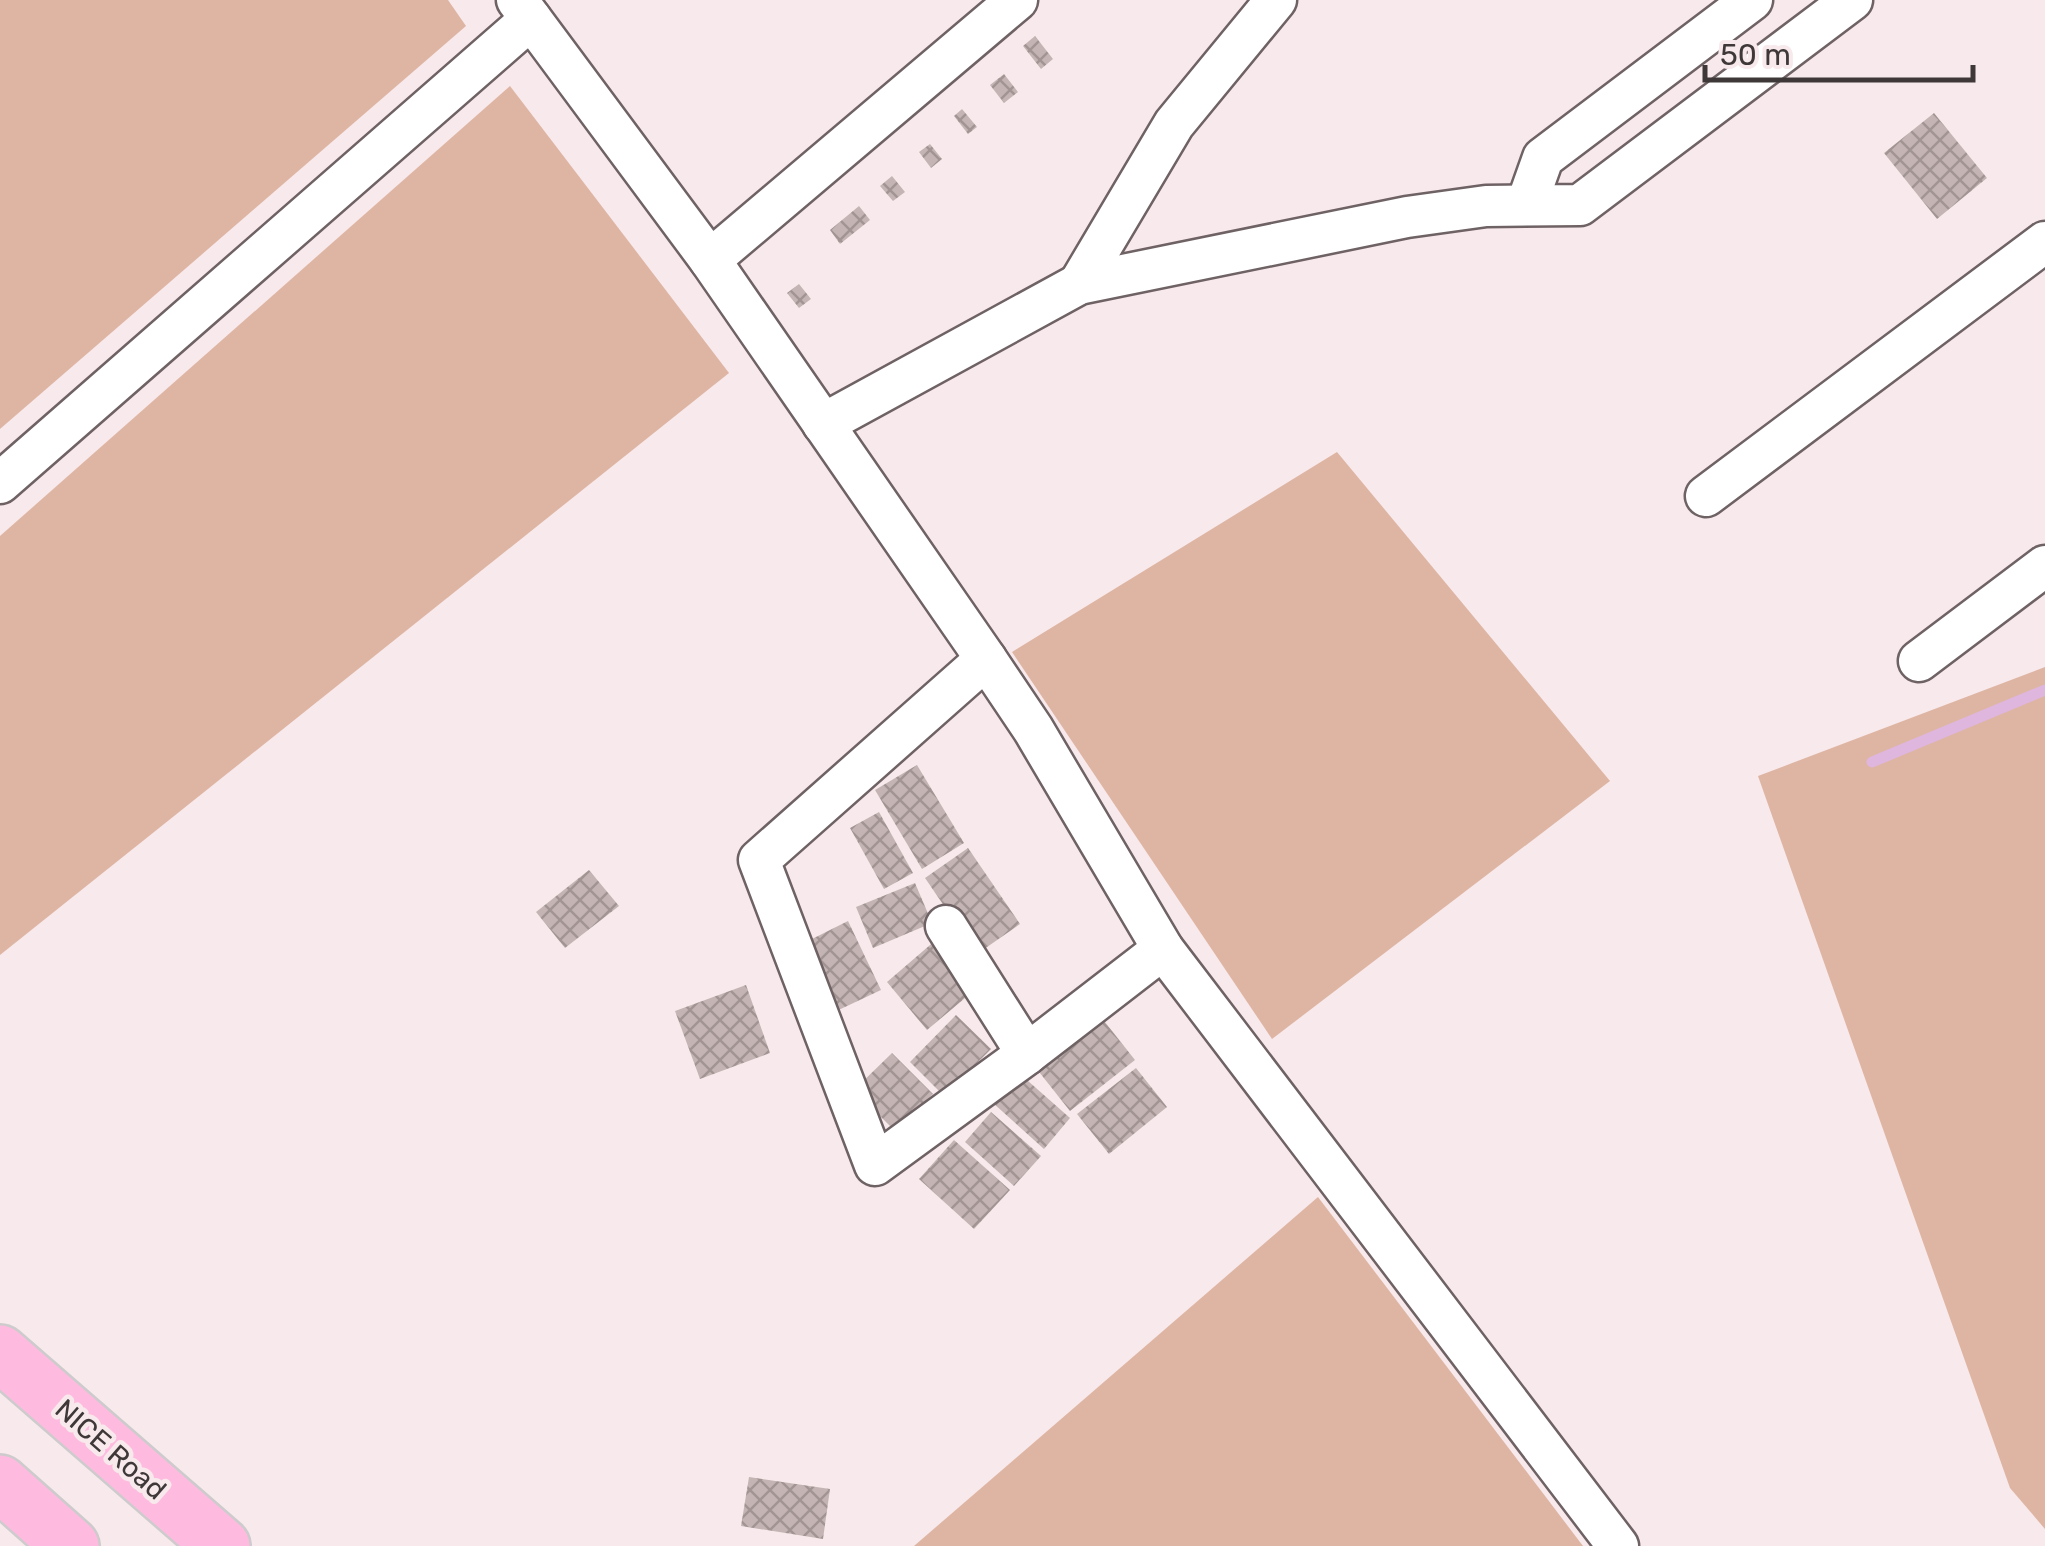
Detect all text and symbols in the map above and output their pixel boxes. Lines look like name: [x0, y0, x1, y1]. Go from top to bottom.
scale bar: [1705, 20, 1972, 82]
text: 50 m: [1720, 37, 1791, 73]
street label: NICE Road: [49, 1392, 173, 1506]

